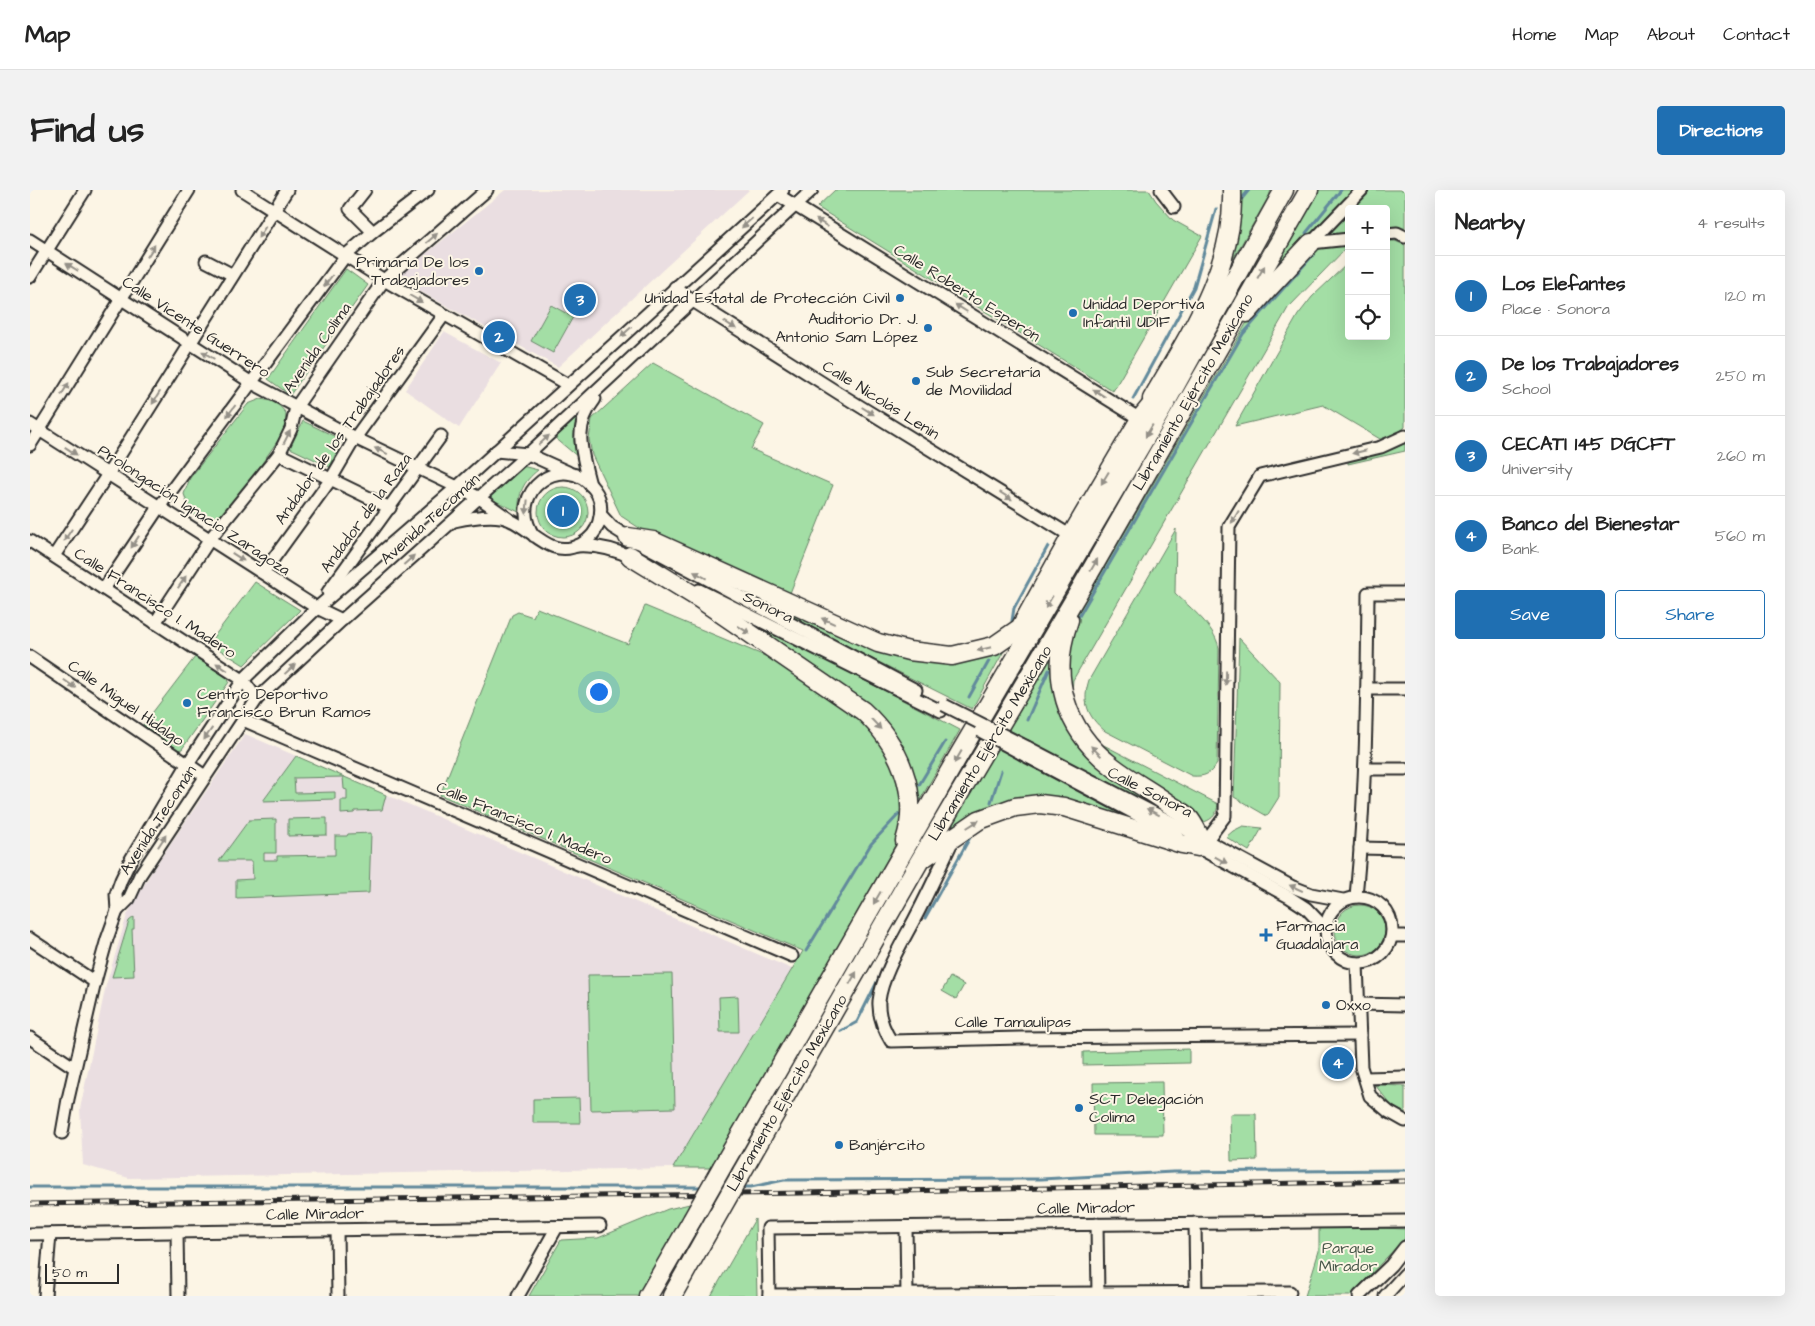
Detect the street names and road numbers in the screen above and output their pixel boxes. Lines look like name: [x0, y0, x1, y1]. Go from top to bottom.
street label: Calle Roberto Esperón: [889, 239, 1045, 347]
street label: Calle Vicente Guerrero: [118, 271, 274, 383]
street label: Libramiento Ejército Mexicano: [1127, 289, 1259, 495]
street label: Avenida Colima: [278, 298, 356, 398]
street label: Andador de los Trabajadores: [270, 341, 410, 529]
street label: Calle Nicolás Lenin: [818, 355, 944, 445]
street label: Prolongación Ignacio Zaragoza: [93, 439, 295, 582]
street label: Andador de la Raza: [315, 449, 417, 577]
street label: Avenida Tecomán: [376, 468, 484, 570]
street label: Calle Francisco I. Madero: [70, 542, 240, 664]
street label: Sonora: [739, 585, 797, 629]
street label: Libramiento Ejército Mexicano: [923, 641, 1057, 845]
street label: Calle Miguel Hidalgo: [63, 655, 189, 752]
street label: Avenida Tecomán: [114, 761, 202, 879]
street label: Calle Sonora: [1104, 761, 1196, 823]
street label: Calle Francisco I. Madero: [433, 776, 615, 870]
street label: Libramiento Ejército Mexicano: [721, 990, 853, 1196]
street label: Calle Tamaulipas: [955, 1011, 1071, 1033]
street label: Calle Mirador: [1037, 1196, 1135, 1220]
street label: Calle Mirador: [266, 1202, 364, 1226]

